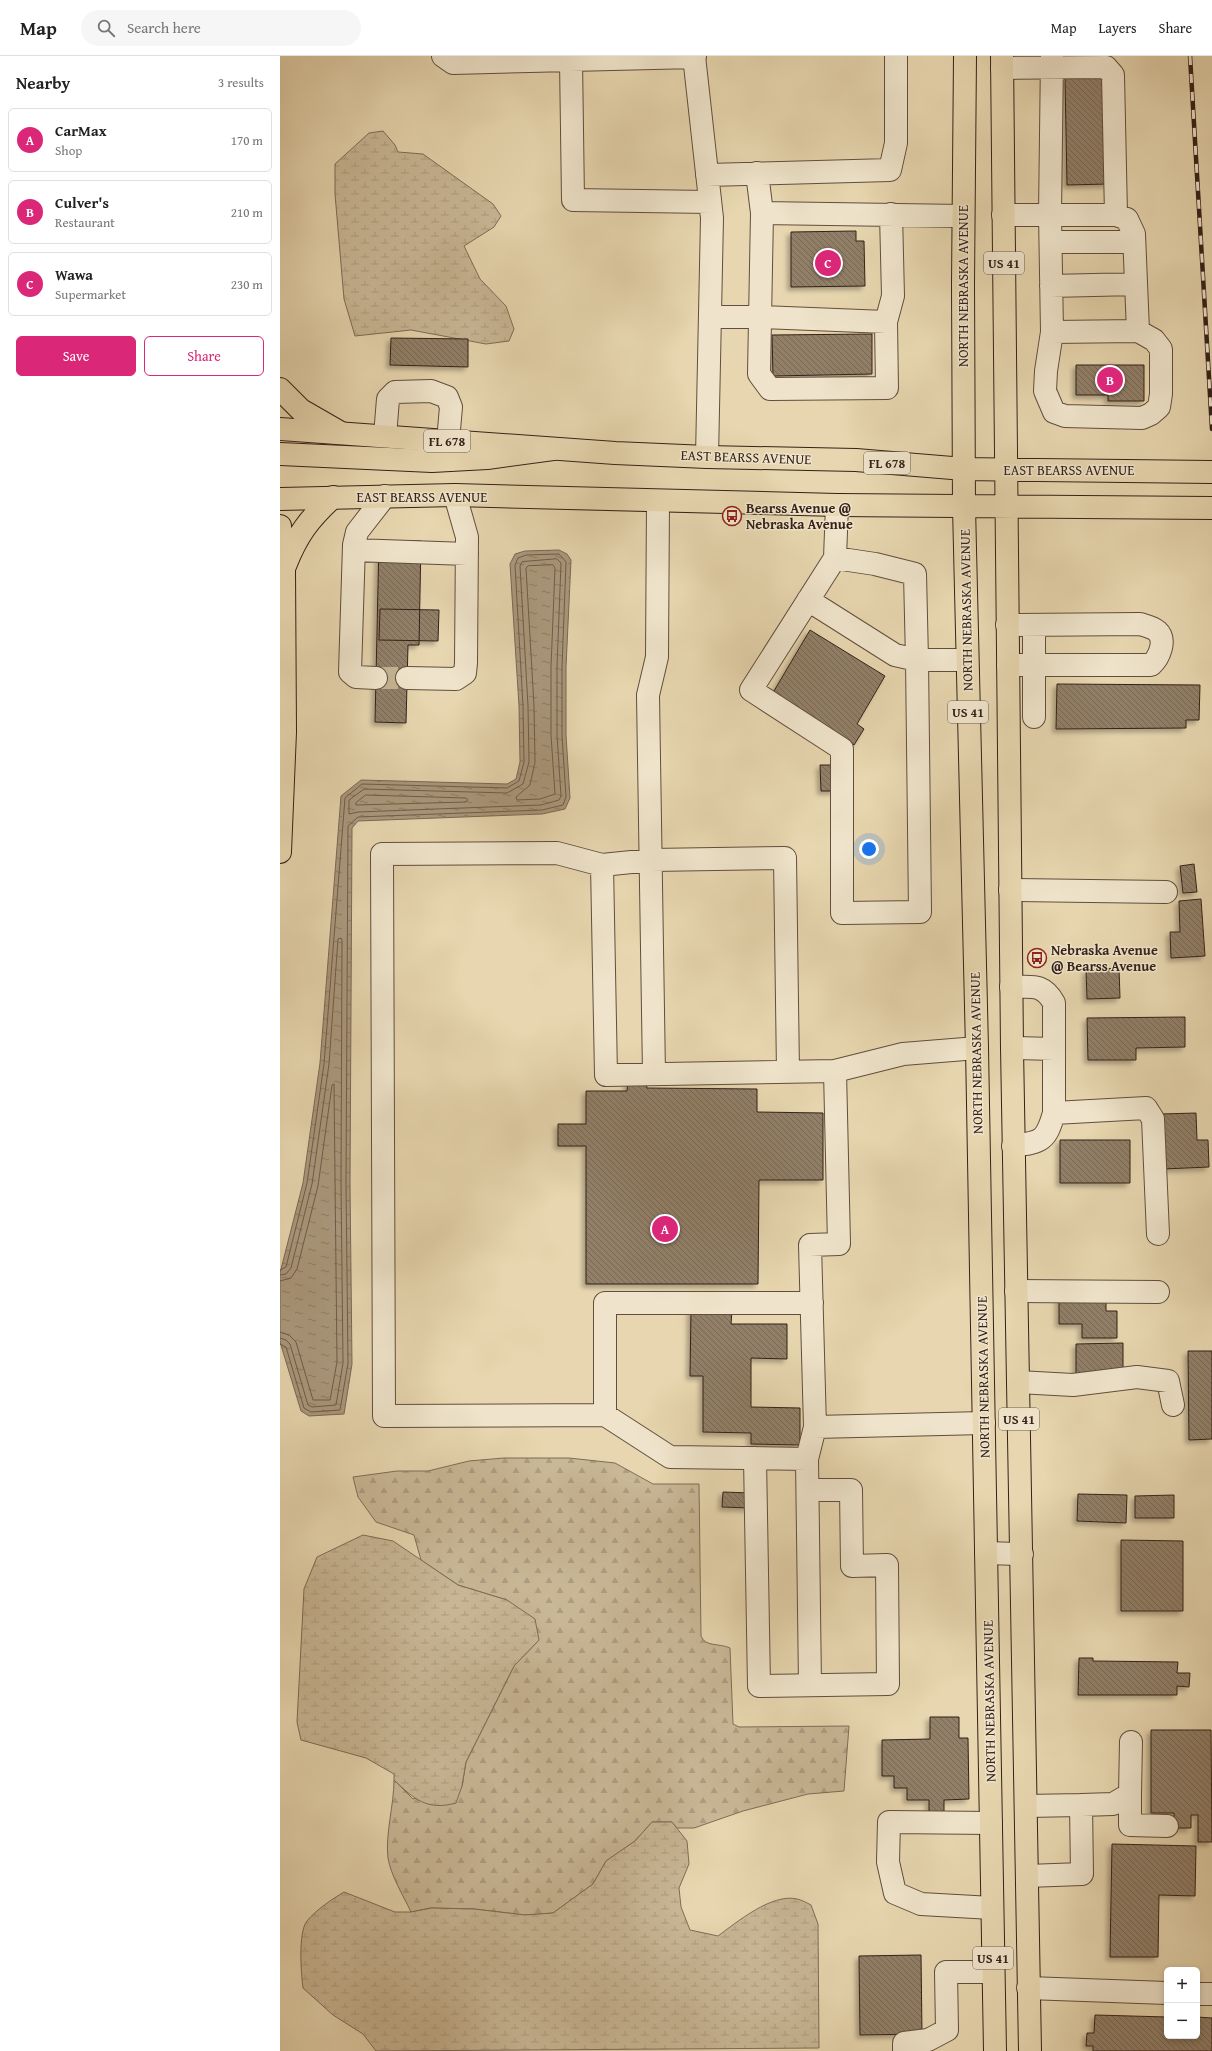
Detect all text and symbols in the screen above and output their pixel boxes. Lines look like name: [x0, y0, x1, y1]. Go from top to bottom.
search box: [81, 10, 361, 46]
text: Map: [20, 14, 57, 42]
icon: search: [95, 17, 117, 39]
text: Search here: [127, 17, 201, 38]
text: Map: [1051, 18, 1077, 38]
text: Layers: [1099, 18, 1137, 38]
text: Share: [1159, 18, 1192, 38]
text: Nearby: [16, 70, 70, 95]
text: 3 results: [218, 73, 264, 92]
text: CarMax: [55, 120, 107, 141]
text: A: [26, 131, 34, 150]
text: 170 m: [231, 131, 263, 150]
text: Shop: [55, 141, 82, 160]
text: Culver's: [55, 192, 109, 213]
text: B: [26, 203, 34, 222]
text: 210 m: [231, 203, 263, 222]
street label: NORTH NEBRASKA AVENUE: [953, 205, 973, 367]
text: Restaurant: [55, 213, 115, 232]
pin: C: [815, 248, 841, 278]
road number: US 41: [984, 252, 1024, 274]
text: Wawa: [55, 264, 93, 285]
text: C: [26, 275, 34, 294]
text: 230 m: [231, 275, 263, 294]
text: Supermarket: [55, 285, 126, 304]
button: Save: [16, 336, 136, 376]
button: Share: [144, 336, 264, 376]
pin: B: [1097, 365, 1123, 395]
road number: FL 678: [424, 430, 470, 452]
street label: EAST BEARSS AVENUE: [680, 445, 812, 469]
road number: FL 678: [864, 452, 910, 474]
street label: EAST BEARSS AVENUE: [1004, 460, 1134, 480]
street label: EAST BEARSS AVENUE: [357, 487, 487, 507]
place label: Bearss Avenue @ Nebraska Avenue: [746, 498, 853, 534]
bus stop icon: Bearss Avenue @ Nebraska Avenue: [721, 505, 743, 527]
street label: NORTH NEBRASKA AVENUE: [955, 529, 977, 691]
road number: US 41: [948, 701, 988, 723]
your location: [859, 839, 879, 859]
place label: Nebraska Avenue @ Bearss Avenue: [1051, 940, 1158, 976]
bus stop icon: Nebraska Avenue @ Bearss Avenue: [1026, 947, 1048, 969]
street label: NORTH NEBRASKA AVENUE: [965, 972, 987, 1134]
pin: A: [652, 1214, 678, 1244]
street label: NORTH NEBRASKA AVENUE: [972, 1296, 994, 1458]
road number: US 41: [999, 1408, 1039, 1430]
street label: NORTH NEBRASKA AVENUE: [978, 1620, 1000, 1782]
road number: US 41: [973, 1947, 1013, 1969]
map controls: [1164, 1967, 1200, 2039]
button: +: [1164, 1967, 1200, 2003]
button: −: [1164, 2003, 1200, 2039]

